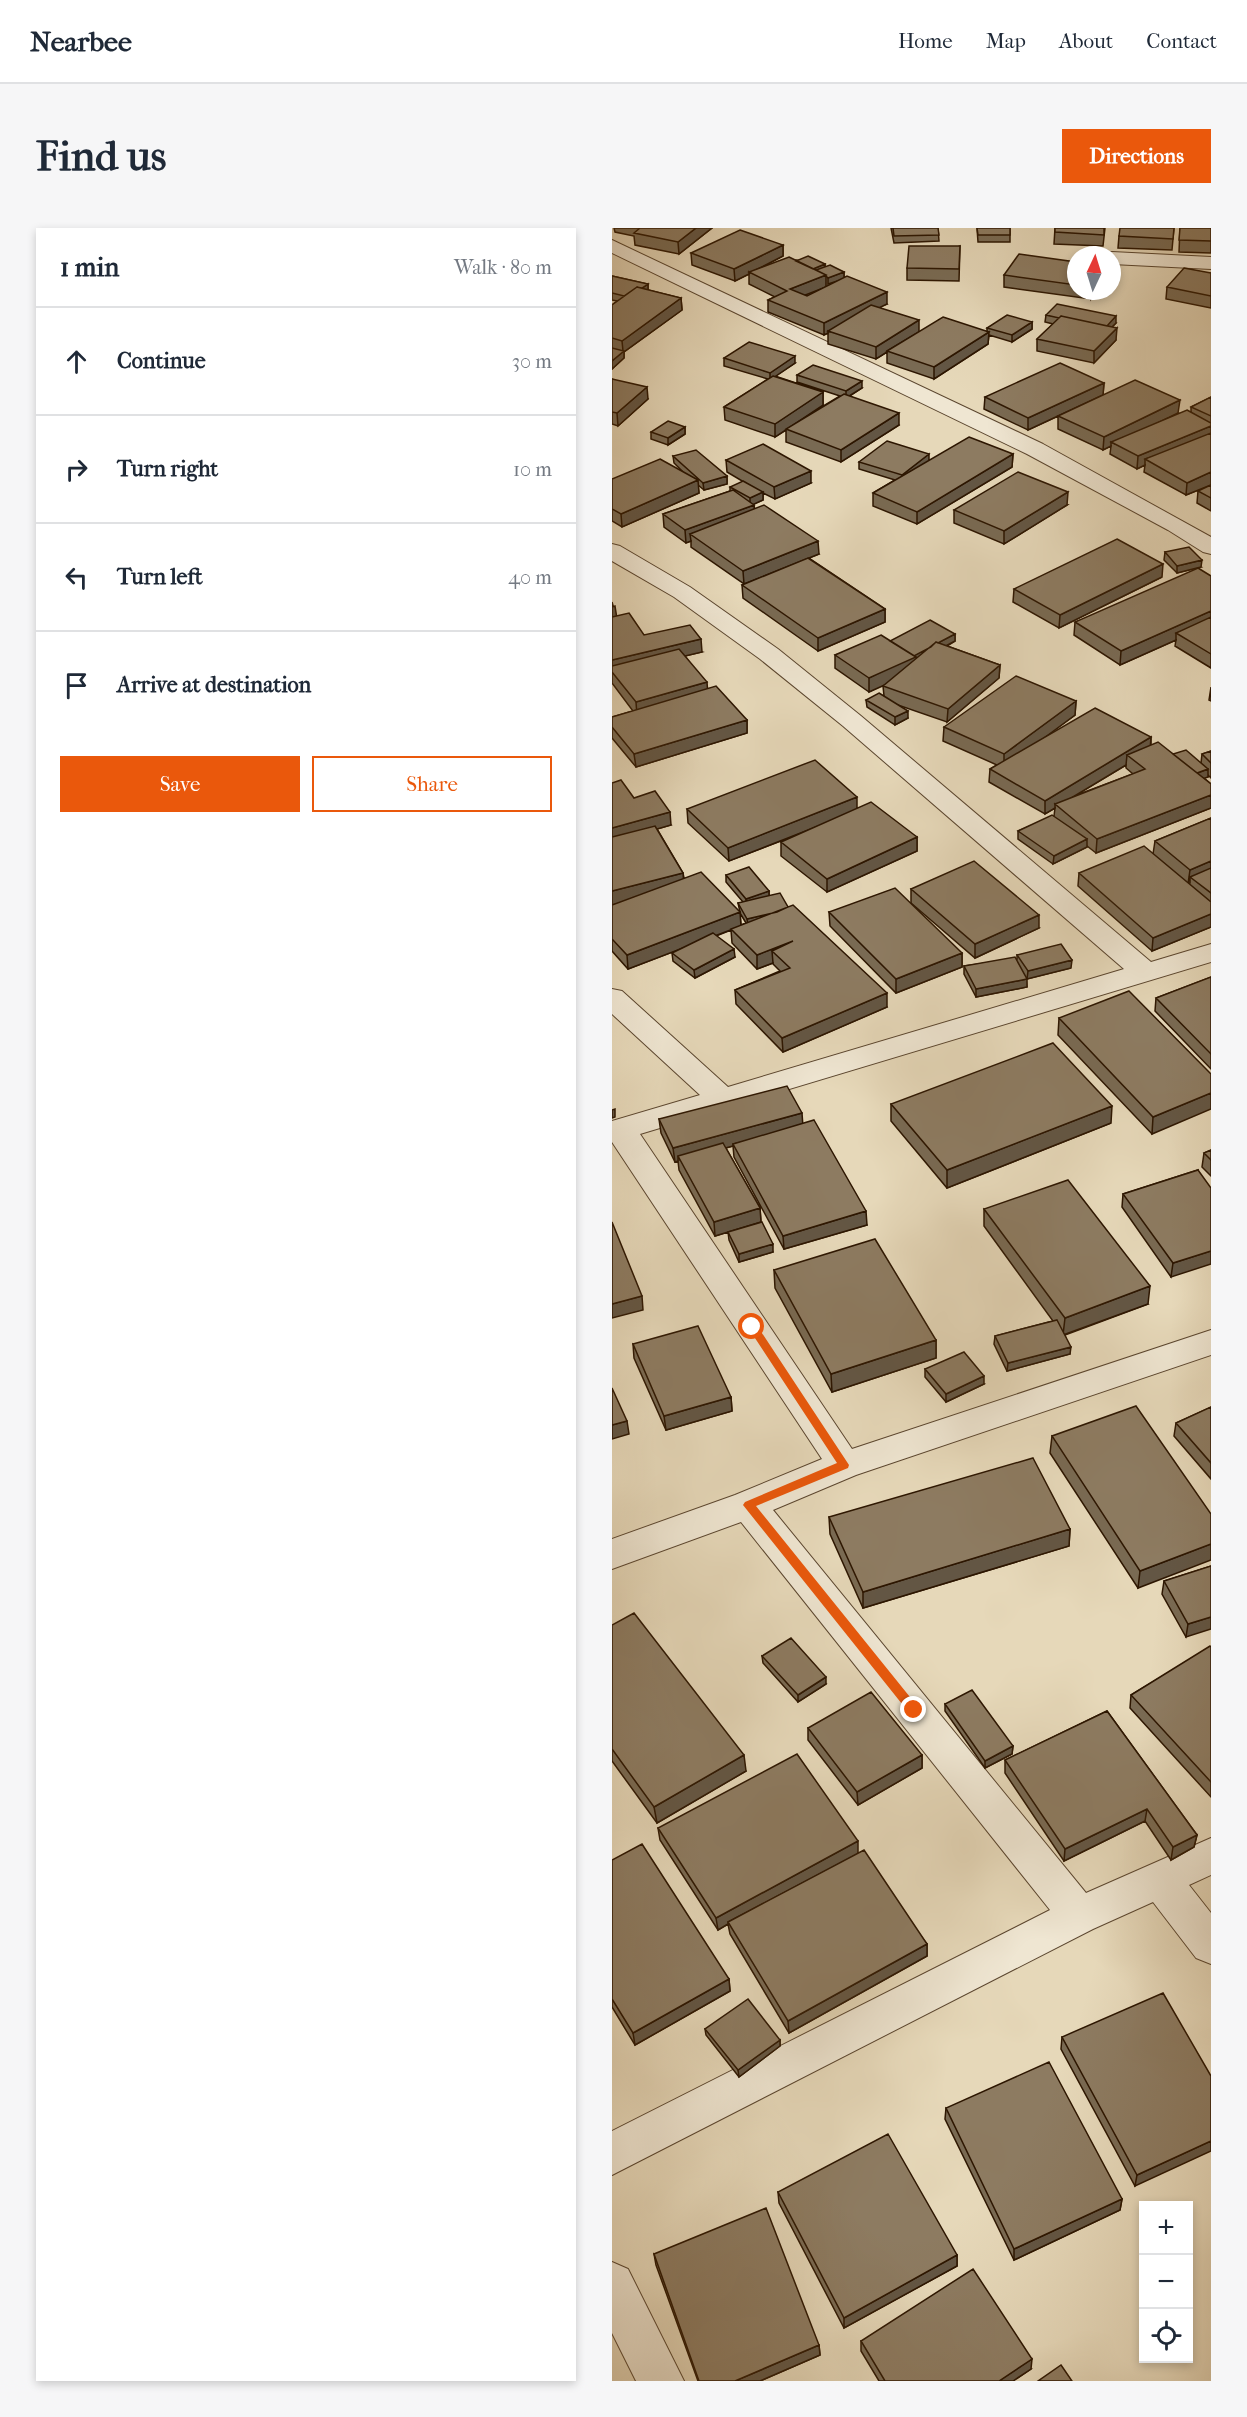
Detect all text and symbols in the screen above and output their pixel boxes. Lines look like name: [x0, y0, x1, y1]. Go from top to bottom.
text: Nearbee: [30, 25, 132, 58]
text: Home: [898, 29, 953, 53]
text: Map: [986, 29, 1026, 53]
text: About: [1059, 29, 1113, 53]
text: Contact: [1146, 29, 1217, 53]
button: Directions: [1062, 129, 1211, 183]
text: Find us: [36, 132, 166, 181]
north arrow: [1067, 246, 1121, 300]
text: 1 min: [60, 252, 119, 283]
text: Walk · 80 m: [454, 256, 552, 279]
icon: ahead: [60, 345, 93, 378]
text: Continue: [117, 348, 206, 374]
text: 30 m: [512, 350, 552, 373]
icon: right: [60, 453, 93, 486]
text: Turn right: [117, 456, 218, 482]
text: 10 m: [513, 458, 552, 481]
icon: left: [60, 561, 93, 594]
text: Turn left: [117, 564, 203, 590]
text: 40 m: [508, 566, 552, 589]
icon: arrive: [60, 669, 93, 702]
text: Arrive at destination: [117, 672, 311, 698]
button: Save: [60, 756, 300, 812]
button: Share: [312, 756, 552, 812]
route start: [738, 1313, 764, 1339]
route end: [900, 1696, 926, 1722]
map controls: [1139, 2201, 1193, 2363]
button: +: [1139, 2201, 1193, 2255]
button: −: [1139, 2255, 1193, 2309]
button: locate: [1139, 2309, 1193, 2363]

